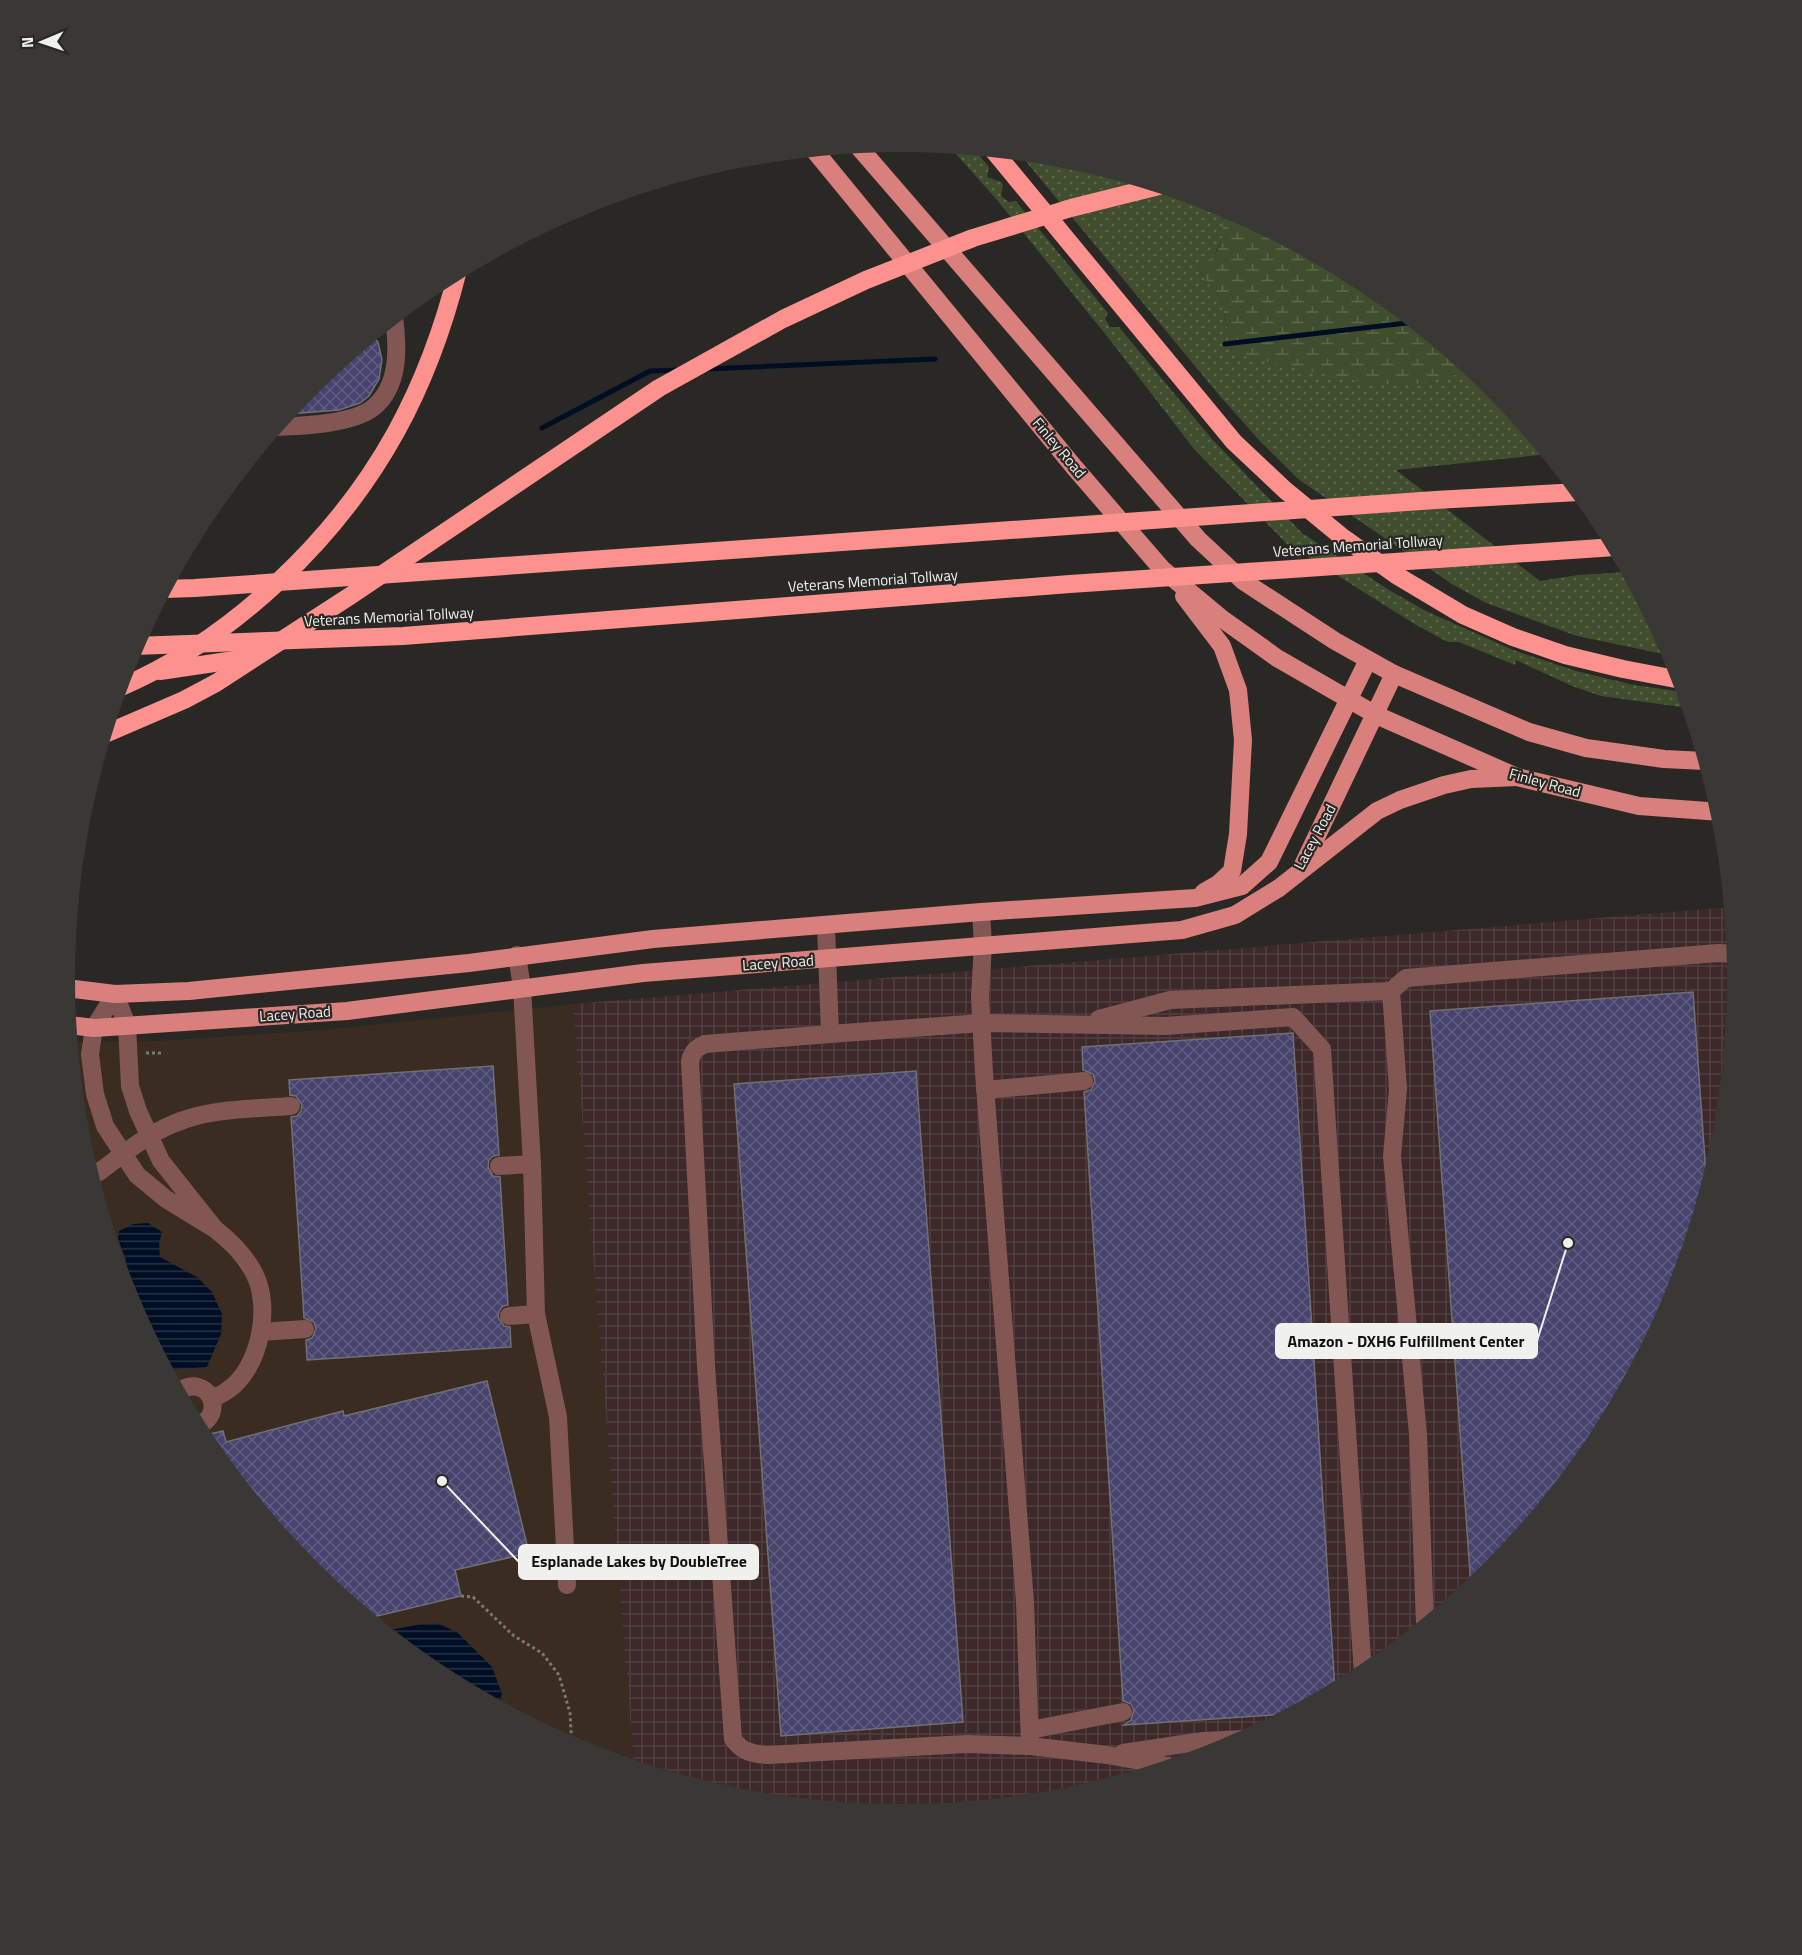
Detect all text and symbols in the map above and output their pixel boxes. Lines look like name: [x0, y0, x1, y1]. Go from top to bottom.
north arrow: [12, 12, 72, 72]
text: N: [15, 37, 39, 48]
street label: Finley Road: [1027, 412, 1092, 483]
street label: Veterans Memorial Tollway: [1272, 528, 1444, 563]
street label: Veterans Memorial Tollway: [787, 563, 959, 598]
street label: Veterans Memorial Tollway: [303, 601, 475, 632]
street label: Finley Road: [1507, 762, 1583, 803]
street label: Lacey Road: [1288, 800, 1342, 874]
street label: Lacey Road: [741, 949, 814, 976]
street label: Lacey Road: [258, 1000, 331, 1027]
callout: Amazon - DXH6 Fulfillment Center: [1276, 1324, 1537, 1358]
text: Amazon - DXH6 Fulfillment Center: [1288, 1329, 1525, 1353]
callout: Esplanade Lakes by DoubleTree: [519, 1545, 758, 1579]
text: Esplanade Lakes by DoubleTree: [531, 1549, 747, 1573]

